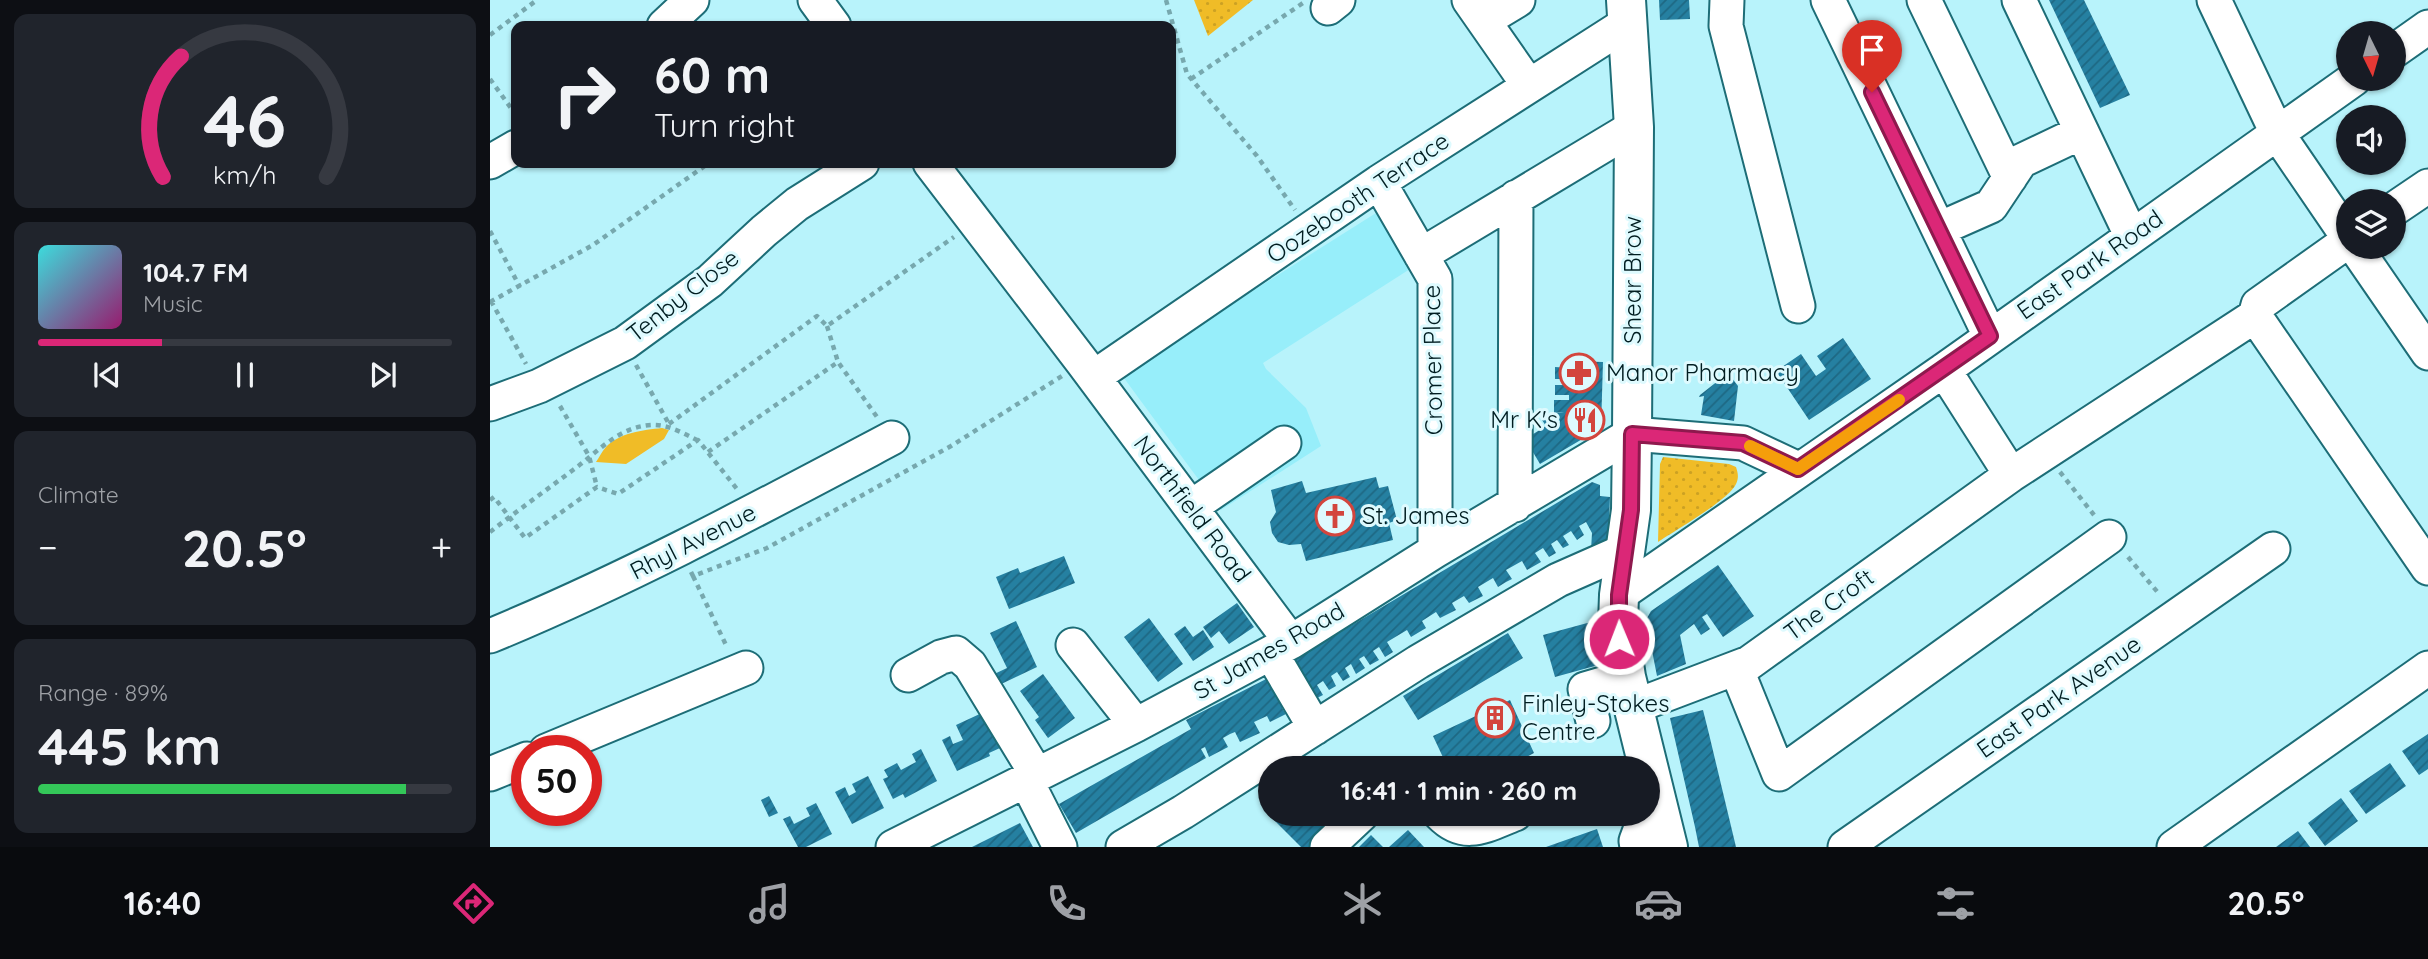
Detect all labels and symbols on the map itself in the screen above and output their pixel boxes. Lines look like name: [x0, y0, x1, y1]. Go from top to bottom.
pin: [1842, 20, 1902, 92]
north arrow: [2336, 21, 2406, 91]
street label: Oozebooth Terrace: [1261, 125, 1454, 269]
street label: East Park Road: [2011, 203, 2168, 326]
street label: Shear Brow: [1617, 216, 1647, 344]
street label: Tenby Close: [620, 242, 744, 348]
street label: Cromer Place: [1416, 285, 1448, 436]
pharmacy icon: Manor Pharmacy: [1558, 352, 1600, 394]
place label: Manor Pharmacy: [1606, 357, 1799, 387]
restaurant icon: Mr K's: [1564, 399, 1606, 441]
place label: Mr K's: [1490, 404, 1558, 434]
street label: Northfield Road: [1128, 429, 1258, 588]
church icon: St. James: [1314, 495, 1356, 537]
street label: Rhyl Avenue: [625, 497, 761, 586]
place label: St. James: [1362, 500, 1470, 530]
street label: The Croft: [1778, 562, 1879, 647]
street label: St James Road: [1188, 595, 1349, 705]
position arrow: [1582, 602, 1656, 676]
street label: East Park Avenue: [1971, 628, 2146, 764]
place label: Finley-Stokes Centre: [1522, 688, 1669, 746]
building icon: Finley-Stokes Centre: [1474, 697, 1516, 739]
speed limit sign: 50: [511, 735, 602, 826]

